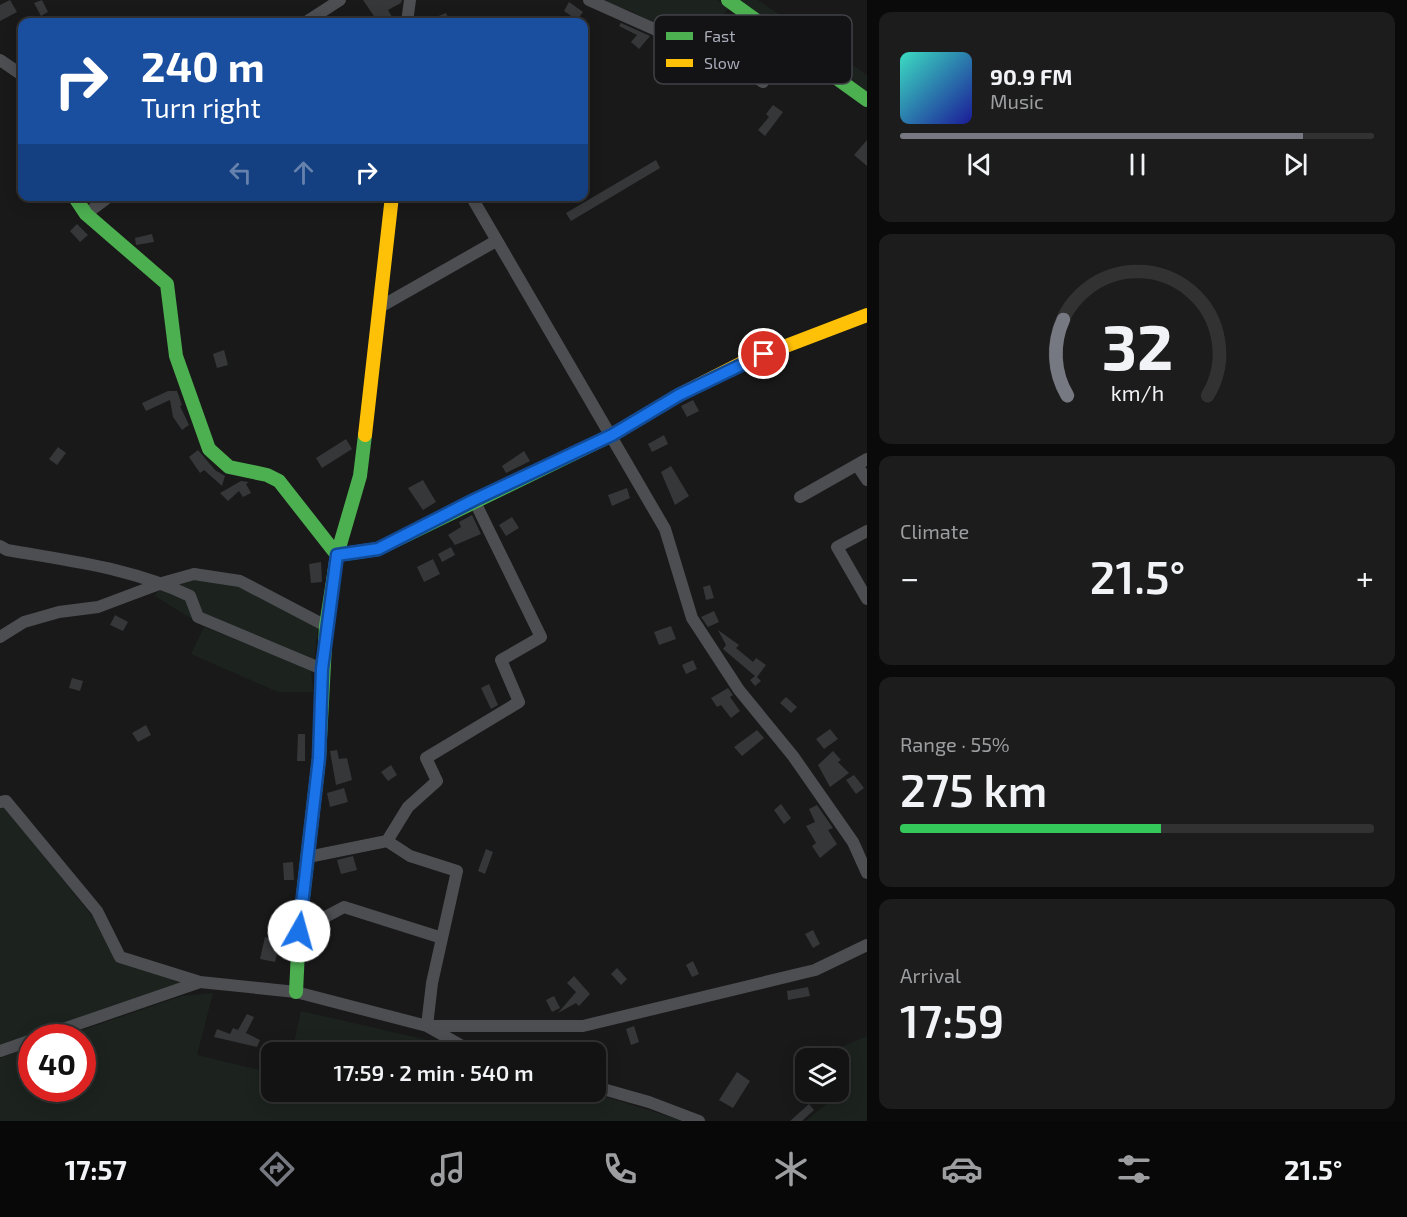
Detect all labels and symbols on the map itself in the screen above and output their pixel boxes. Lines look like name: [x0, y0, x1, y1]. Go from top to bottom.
legend: [654, 15, 852, 84]
text: Fast: [704, 26, 735, 45]
text: Slow: [704, 53, 740, 72]
pin: [738, 328, 789, 379]
position arrow: [267, 899, 331, 963]
speed limit sign: 40: [18, 1024, 96, 1102]

